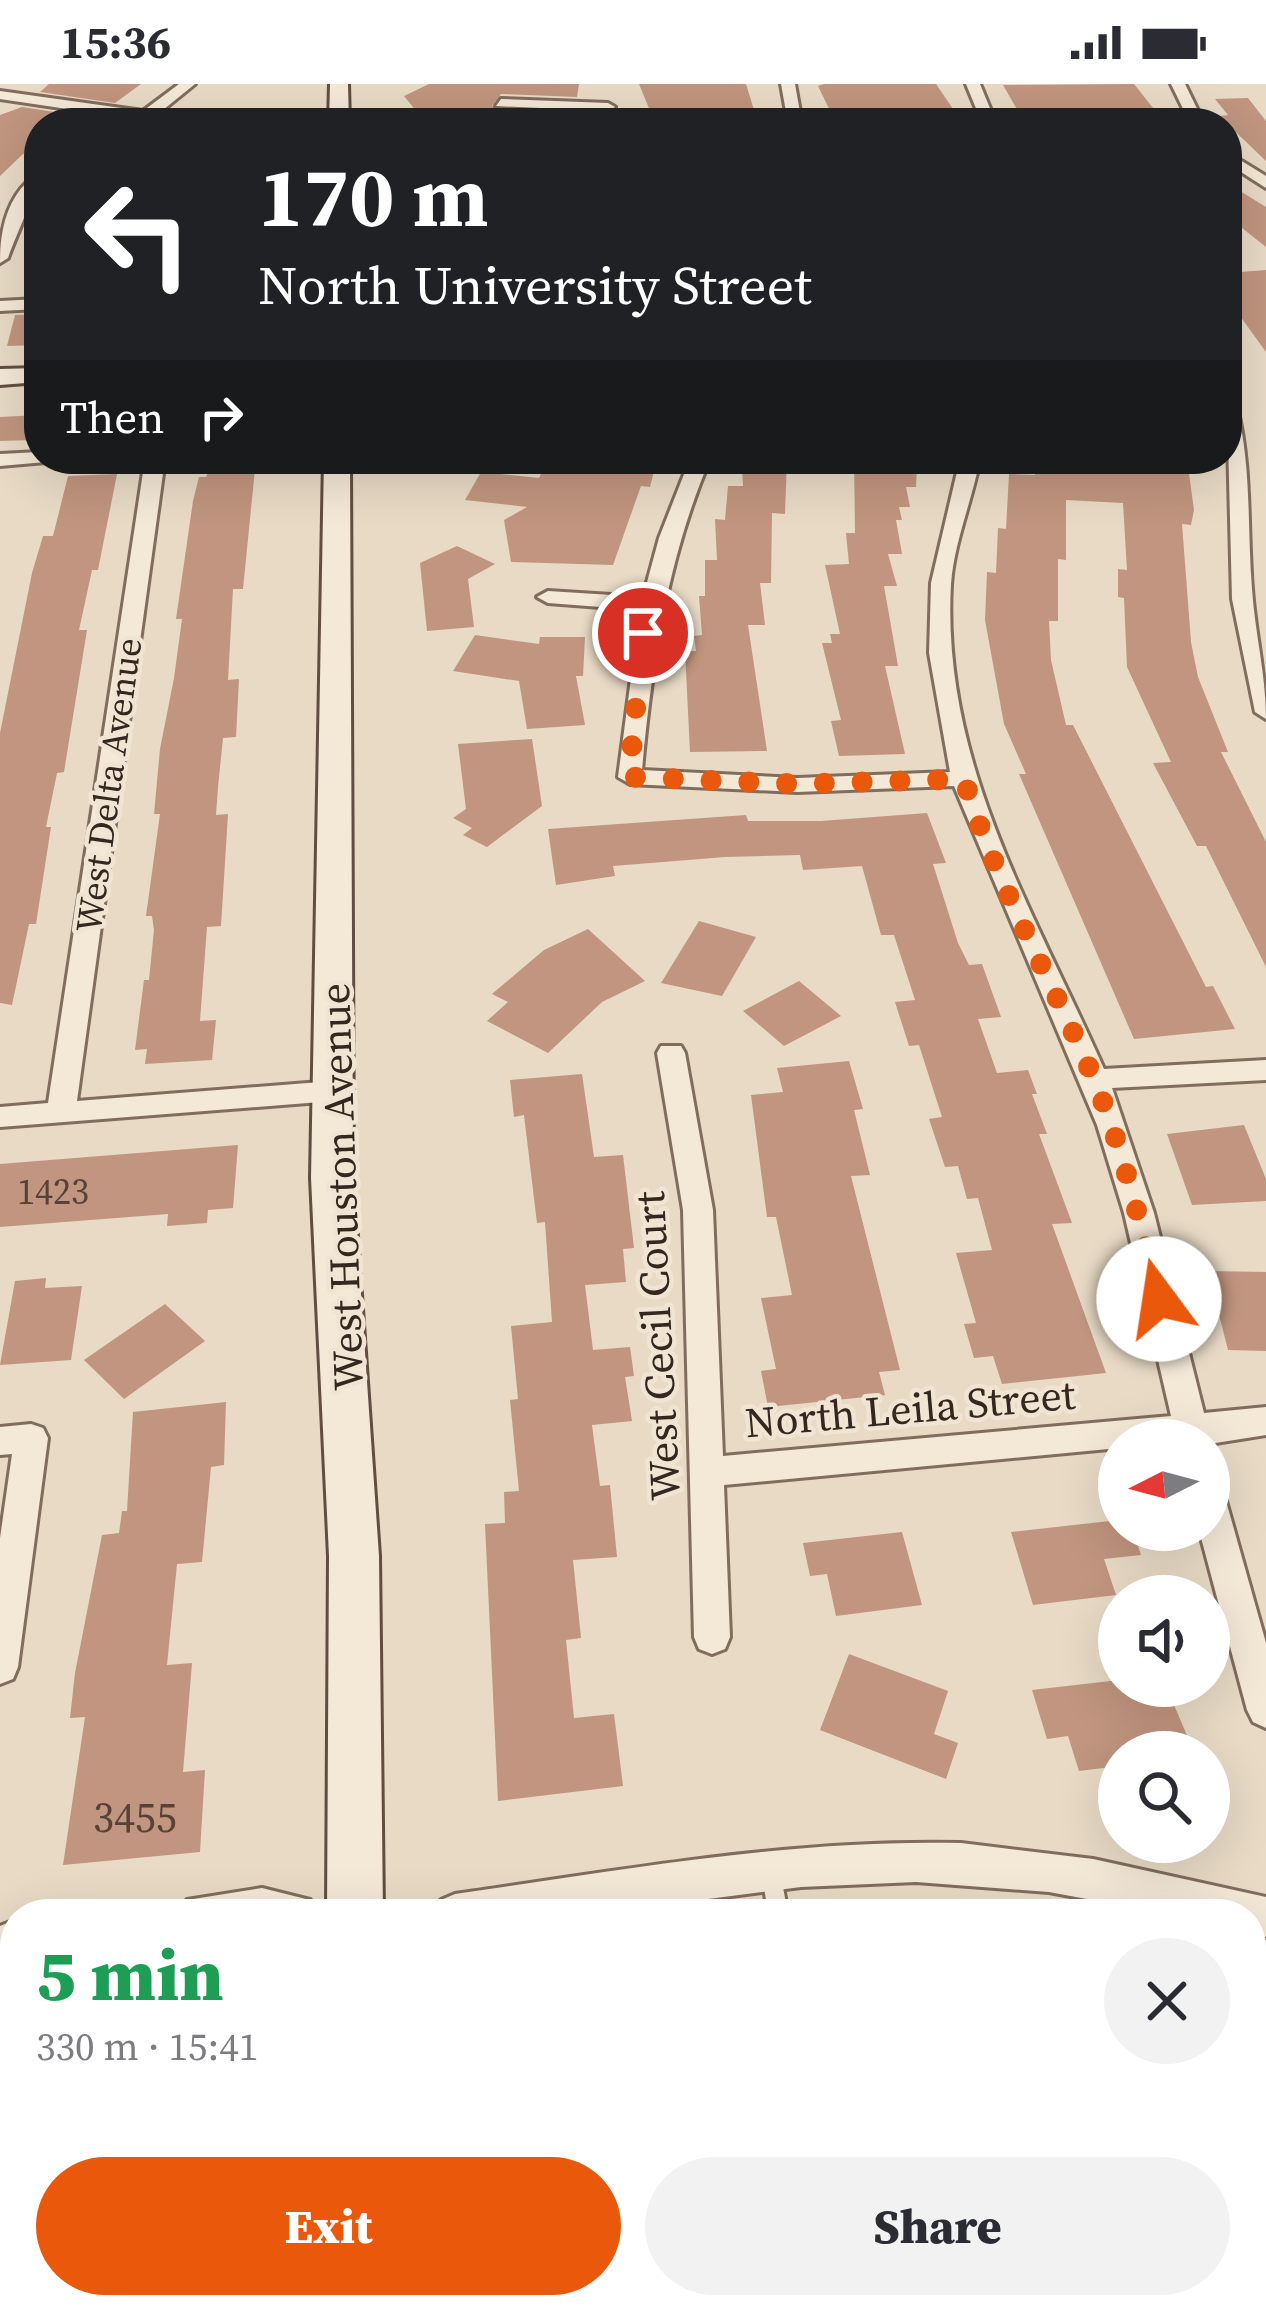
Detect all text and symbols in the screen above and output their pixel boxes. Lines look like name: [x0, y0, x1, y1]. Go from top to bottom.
text: 15:36: [60, 11, 171, 73]
text: 170 m: [258, 139, 489, 254]
icon: left: [60, 156, 216, 312]
text: North University Street: [258, 248, 812, 322]
icon: right: [188, 384, 254, 450]
text: Then: [60, 386, 164, 448]
pin: [592, 582, 694, 684]
icon: arrive: [610, 600, 676, 666]
street label: West Delta Avenue: [64, 635, 153, 936]
street label: West Houston Avenue: [305, 982, 377, 1392]
house number: 1423: [17, 1167, 89, 1216]
street label: West Cecil Court: [620, 1190, 694, 1502]
position arrow: [1096, 1236, 1222, 1362]
street label: North Leila Street: [742, 1365, 1078, 1451]
north arrow: [1098, 1419, 1230, 1551]
map controls: [1098, 1419, 1230, 1863]
button: sound: [1098, 1575, 1230, 1707]
button: search: [1098, 1731, 1230, 1863]
house number: 3455: [93, 1788, 177, 1846]
text: 5 min: [36, 1925, 224, 2024]
button: close: [1104, 1938, 1230, 2064]
text: 330 m · 15:41: [36, 2020, 258, 2073]
button: Exit: [36, 2157, 621, 2295]
button: Share: [645, 2157, 1230, 2295]

